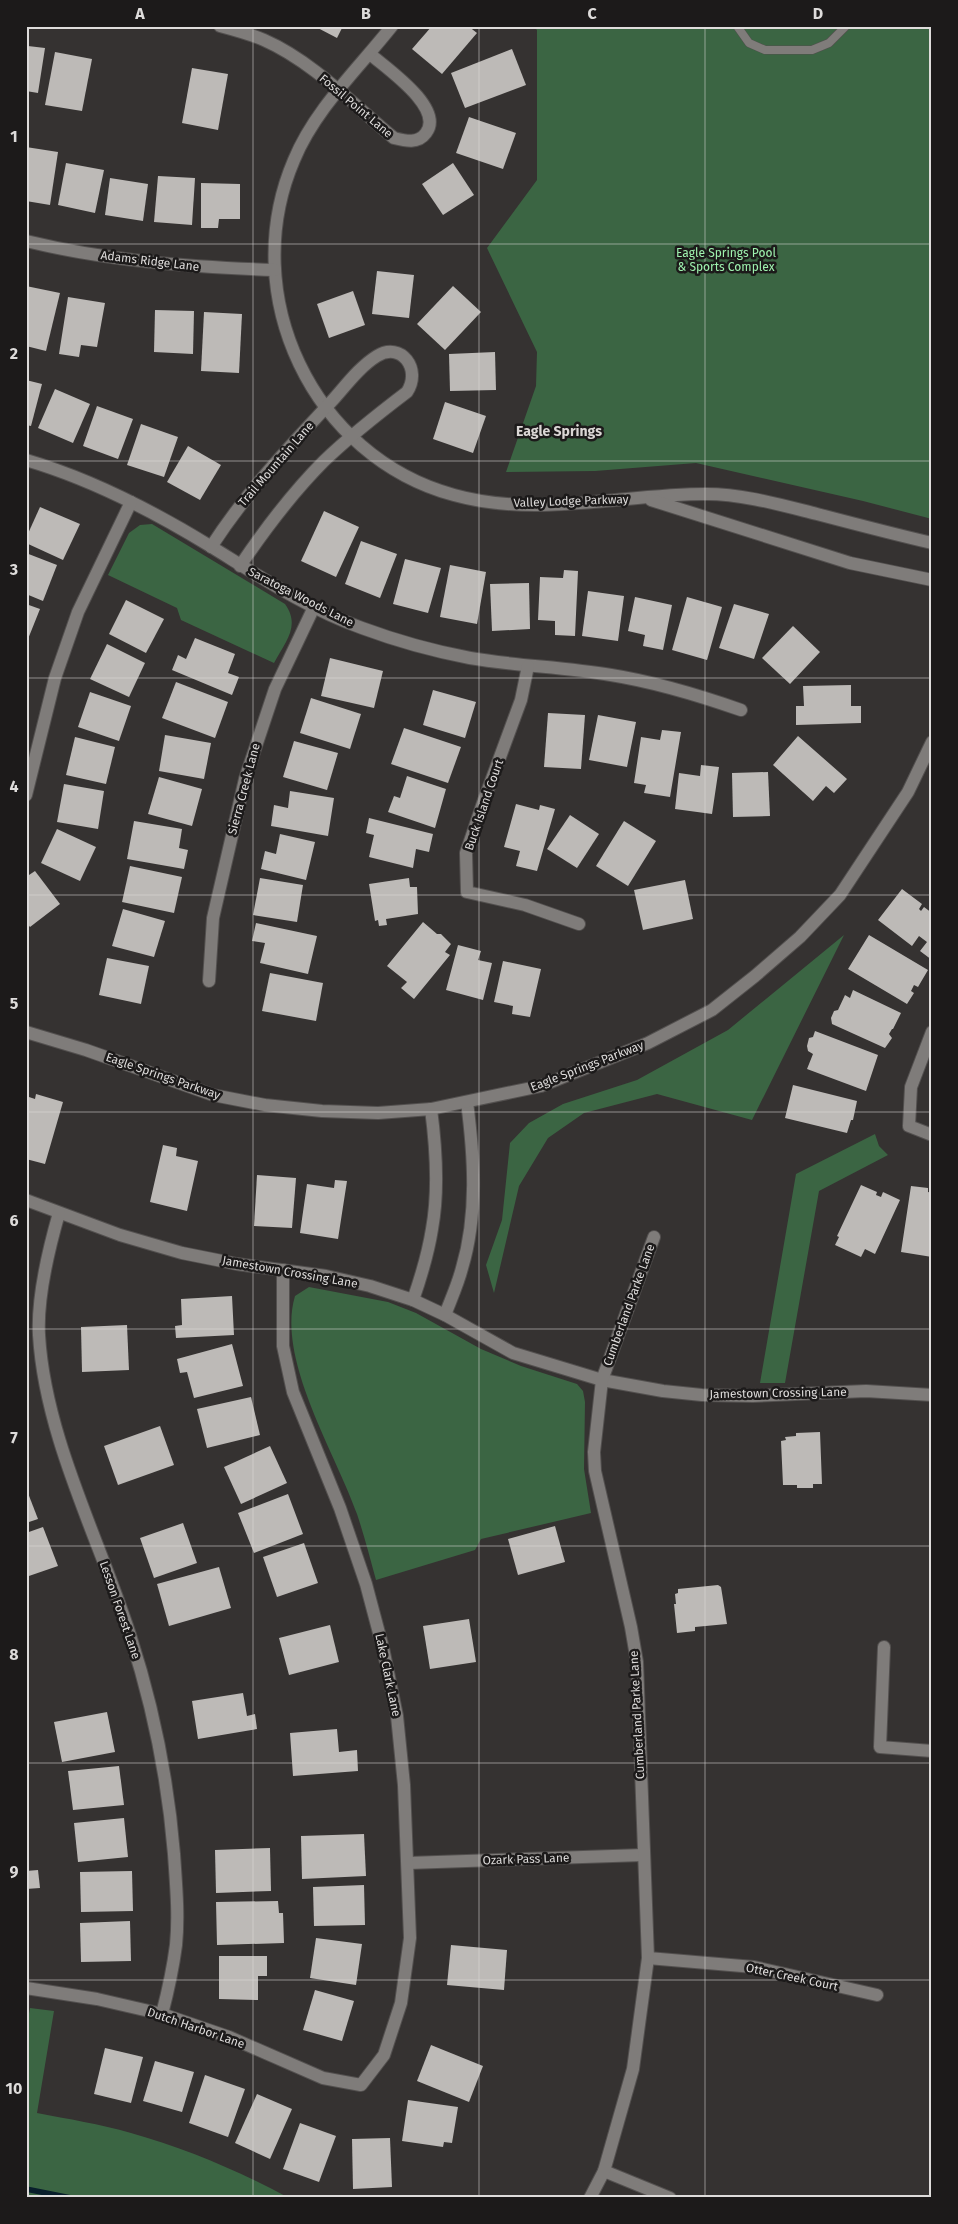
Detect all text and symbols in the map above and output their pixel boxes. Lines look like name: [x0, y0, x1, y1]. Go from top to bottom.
text: A: [134, 4, 145, 23]
text: B: [361, 4, 371, 23]
text: C: [587, 4, 597, 23]
text: D: [813, 4, 823, 23]
street label: Fossil Point Lane: [317, 71, 395, 141]
text: 1: [10, 127, 18, 146]
park label: Eagle Springs Pool & Sports Complex: [676, 246, 776, 274]
street label: Adams Ridge Lane: [100, 248, 200, 274]
text: 2: [10, 344, 18, 363]
street label: Trail Mountain Lane: [235, 419, 317, 509]
district label: Eagle Springs: [516, 423, 602, 440]
street label: Valley Lodge Parkway: [513, 492, 629, 510]
text: 3: [9, 560, 18, 579]
street label: Saratoga Woods Lane: [246, 564, 356, 630]
street label: Sierra Creek Lane: [225, 742, 263, 836]
street label: Buck Island Court: [462, 757, 506, 852]
text: 4: [9, 777, 19, 796]
text: 5: [10, 994, 19, 1013]
street label: Eagle Springs Parkway: [528, 1038, 646, 1094]
street label: Eagle Springs Parkway: [104, 1050, 222, 1102]
text: 6: [9, 1211, 19, 1230]
street label: Cumberland Parke Lane: [600, 1242, 658, 1368]
street label: Jamestown Crossing Lane: [221, 1253, 359, 1291]
street label: Jamestown Crossing Lane: [709, 1385, 847, 1401]
text: 7: [10, 1428, 18, 1447]
street label: Lesson Forest Lane: [97, 1559, 143, 1661]
street label: Lake Clark Lane: [372, 1632, 404, 1718]
text: 8: [9, 1645, 19, 1664]
street label: Cumberland Parke Lane: [627, 1650, 647, 1780]
street label: Ozark Pass Lane: [482, 1850, 570, 1868]
text: 9: [10, 1862, 19, 1881]
street label: Otter Creek Court: [745, 1960, 840, 1994]
street label: Dutch Harbor Lane: [145, 2005, 247, 2051]
text: 10: [6, 2079, 22, 2098]

